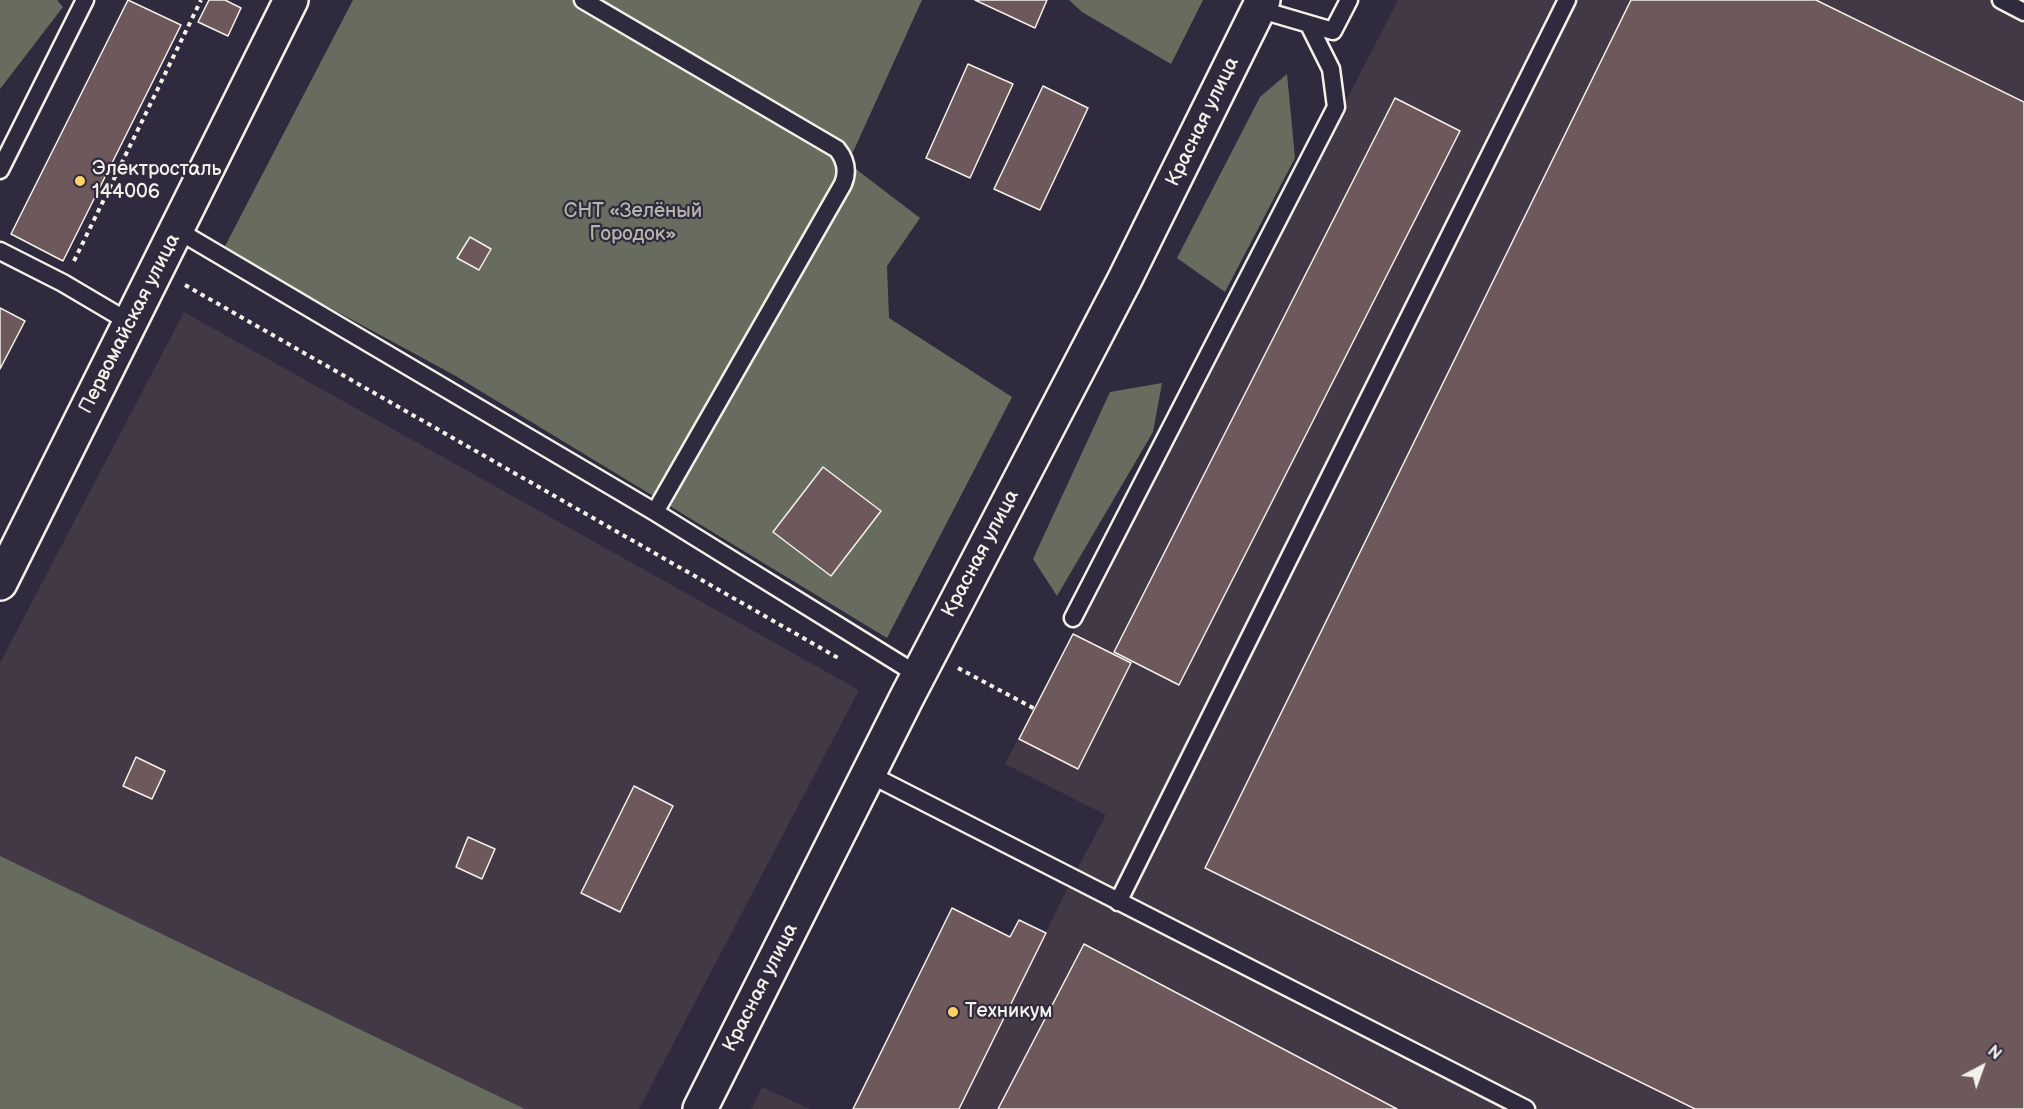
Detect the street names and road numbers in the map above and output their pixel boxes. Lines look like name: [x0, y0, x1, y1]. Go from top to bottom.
street label: Красная улица: [1161, 53, 1245, 191]
street label: Первомайская улица: [74, 230, 186, 418]
street label: Красная улица: [937, 486, 1025, 622]
street label: Красная улица: [718, 920, 804, 1056]

